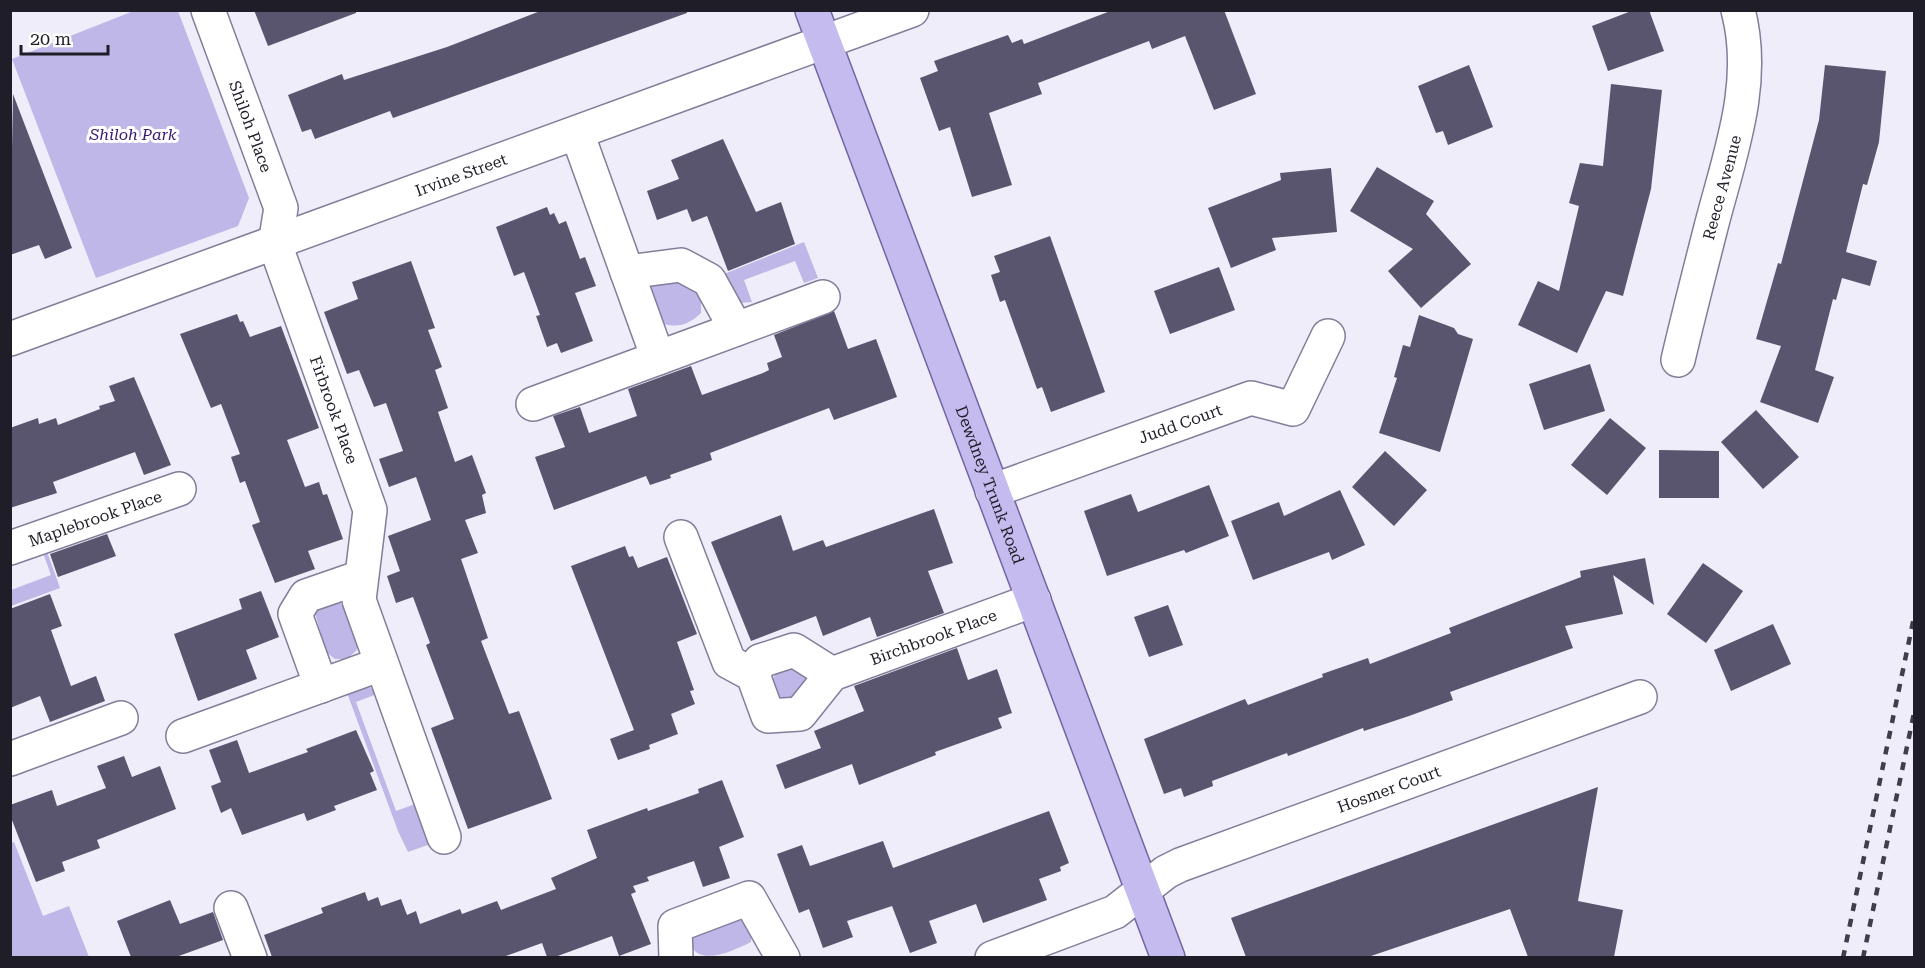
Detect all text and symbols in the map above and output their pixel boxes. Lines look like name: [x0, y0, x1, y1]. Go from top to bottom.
scale bar: [21, 18, 108, 56]
text: 20 m: [30, 28, 71, 49]
street label: Shiloh Place: [225, 78, 276, 175]
park label: Shiloh Park: [88, 125, 177, 144]
street label: Reece Avenue: [1699, 133, 1745, 242]
street label: Irvine Street: [413, 150, 510, 200]
street label: Firbrook Place: [306, 353, 362, 467]
street label: Judd Court: [1136, 400, 1225, 448]
street label: Dewdney Trunk Road: [951, 403, 1028, 567]
street label: Maplebrook Place: [26, 487, 164, 551]
street label: Birchbrook Place: [868, 605, 1000, 669]
street label: Hosmer Court: [1335, 762, 1443, 817]

